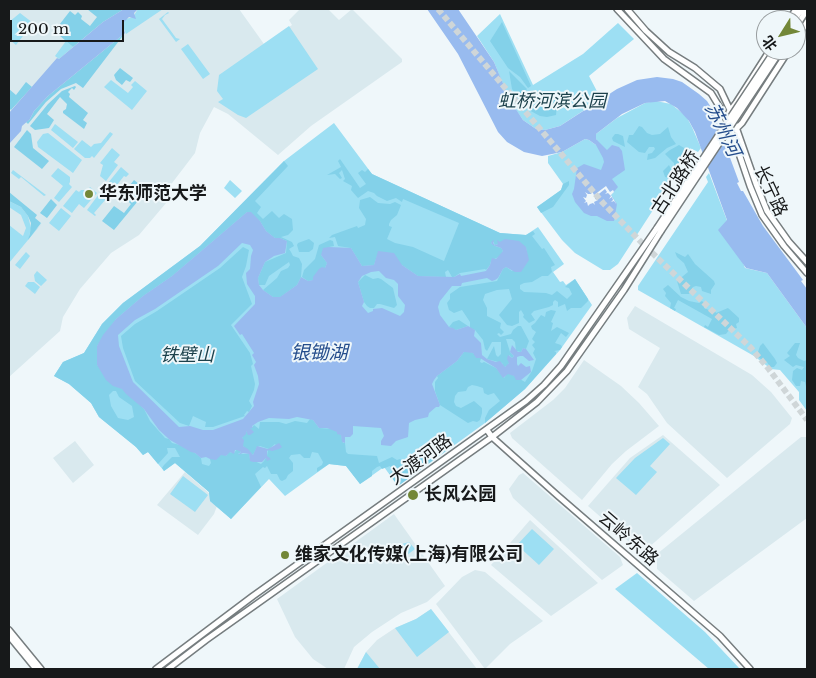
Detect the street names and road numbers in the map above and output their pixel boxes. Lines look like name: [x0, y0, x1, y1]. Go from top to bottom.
street label: 古北路桥: [647, 147, 705, 219]
street label: 长宁路: [749, 162, 791, 220]
street label: 大渡河路: [386, 430, 456, 490]
street label: 云岭东路: [594, 507, 662, 571]

